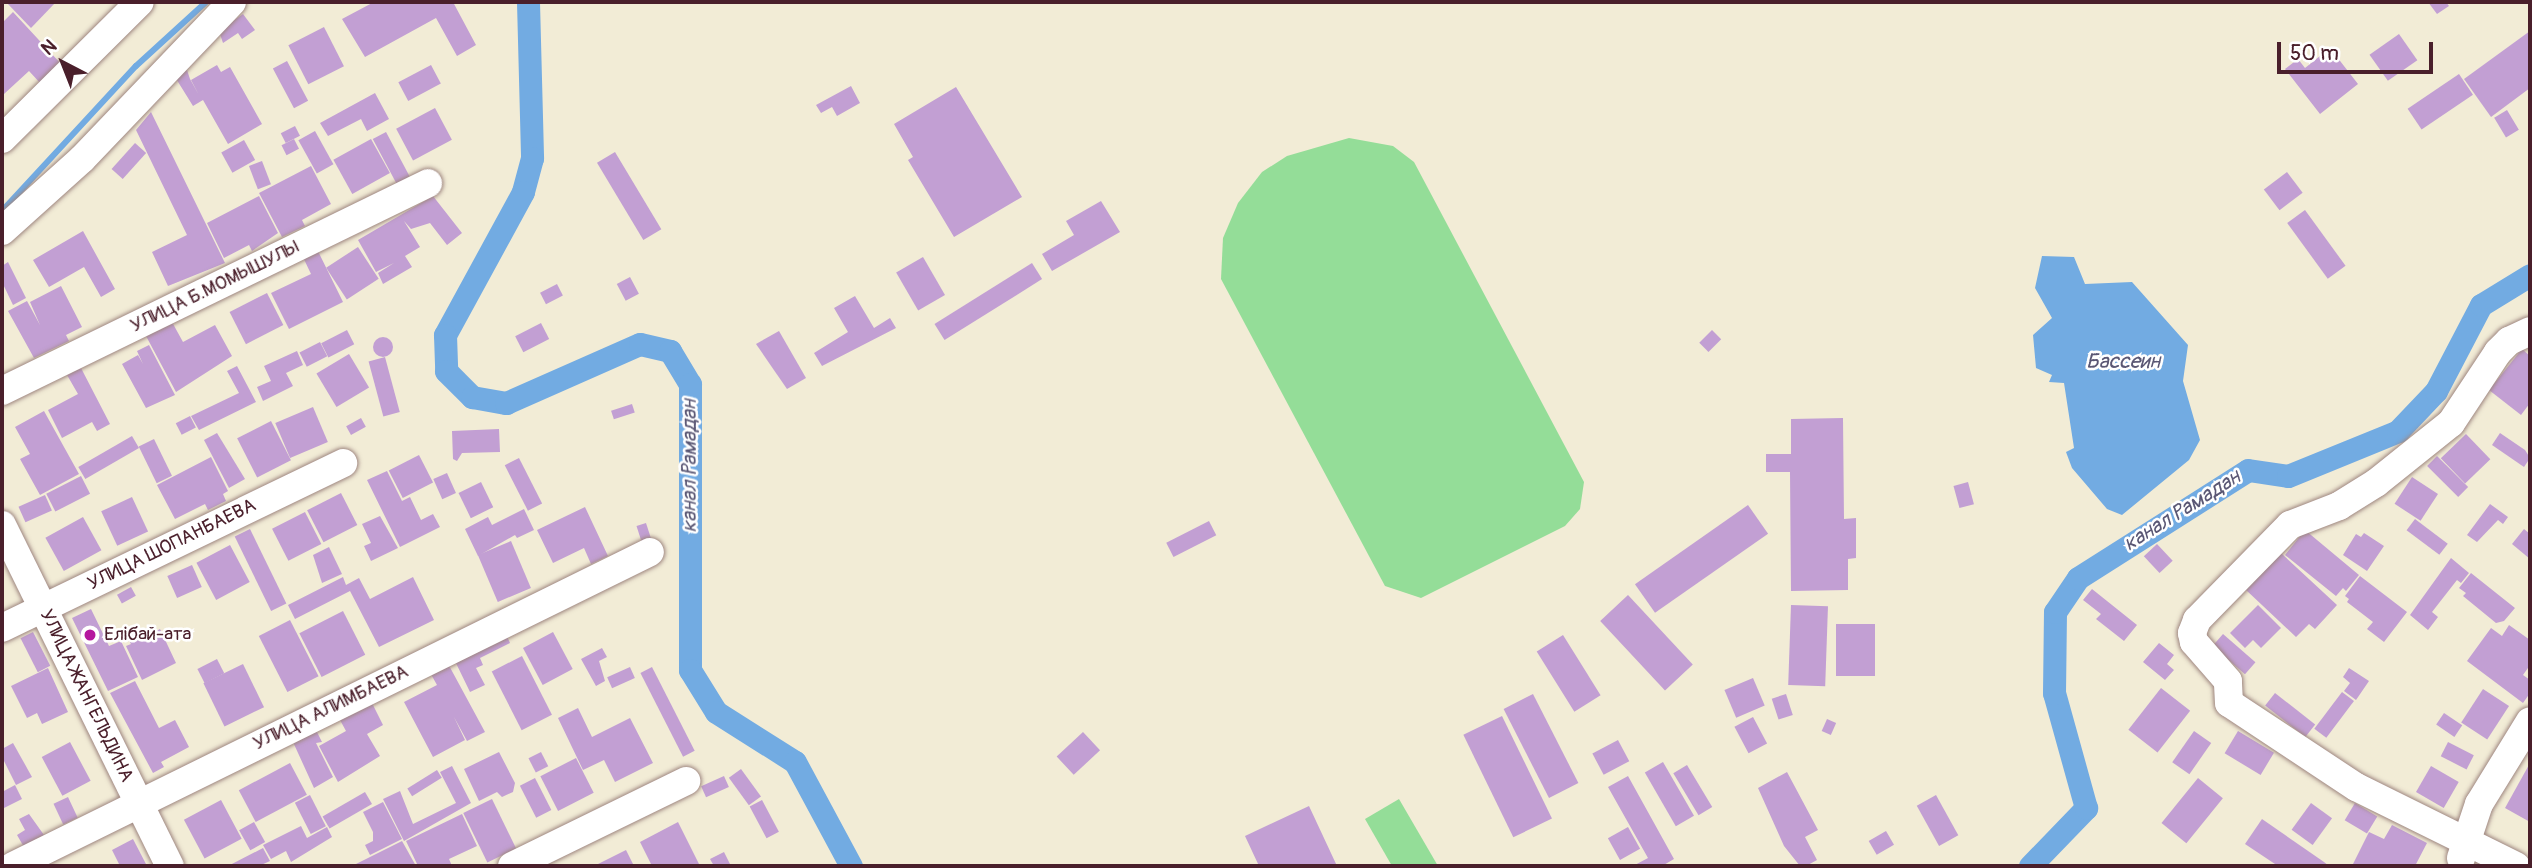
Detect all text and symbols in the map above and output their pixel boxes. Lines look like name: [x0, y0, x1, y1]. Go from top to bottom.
north arrow: [28, 28, 98, 98]
scale bar: [2280, 28, 2436, 72]
text: N: [36, 34, 62, 61]
text: 50 m: [2290, 40, 2339, 67]
street label: УЛИЦА Б.МОМЫШУЛЫ: [127, 236, 303, 338]
water label: Бассеин: [2086, 349, 2160, 375]
water label: канал Рамадан: [677, 399, 703, 533]
water label: канал Рамадан: [2119, 465, 2245, 557]
street label: УЛИЦА ШОПАНБАЕВА: [84, 494, 260, 596]
street label: УЛИЦА ЖАНГЕЛЬДИНА: [34, 606, 138, 786]
place label: Елібай-ата: [104, 624, 191, 646]
marker: Елібай-ата: [82, 627, 98, 643]
street label: УЛИЦА АЛИМБАЕВА: [250, 661, 412, 755]

